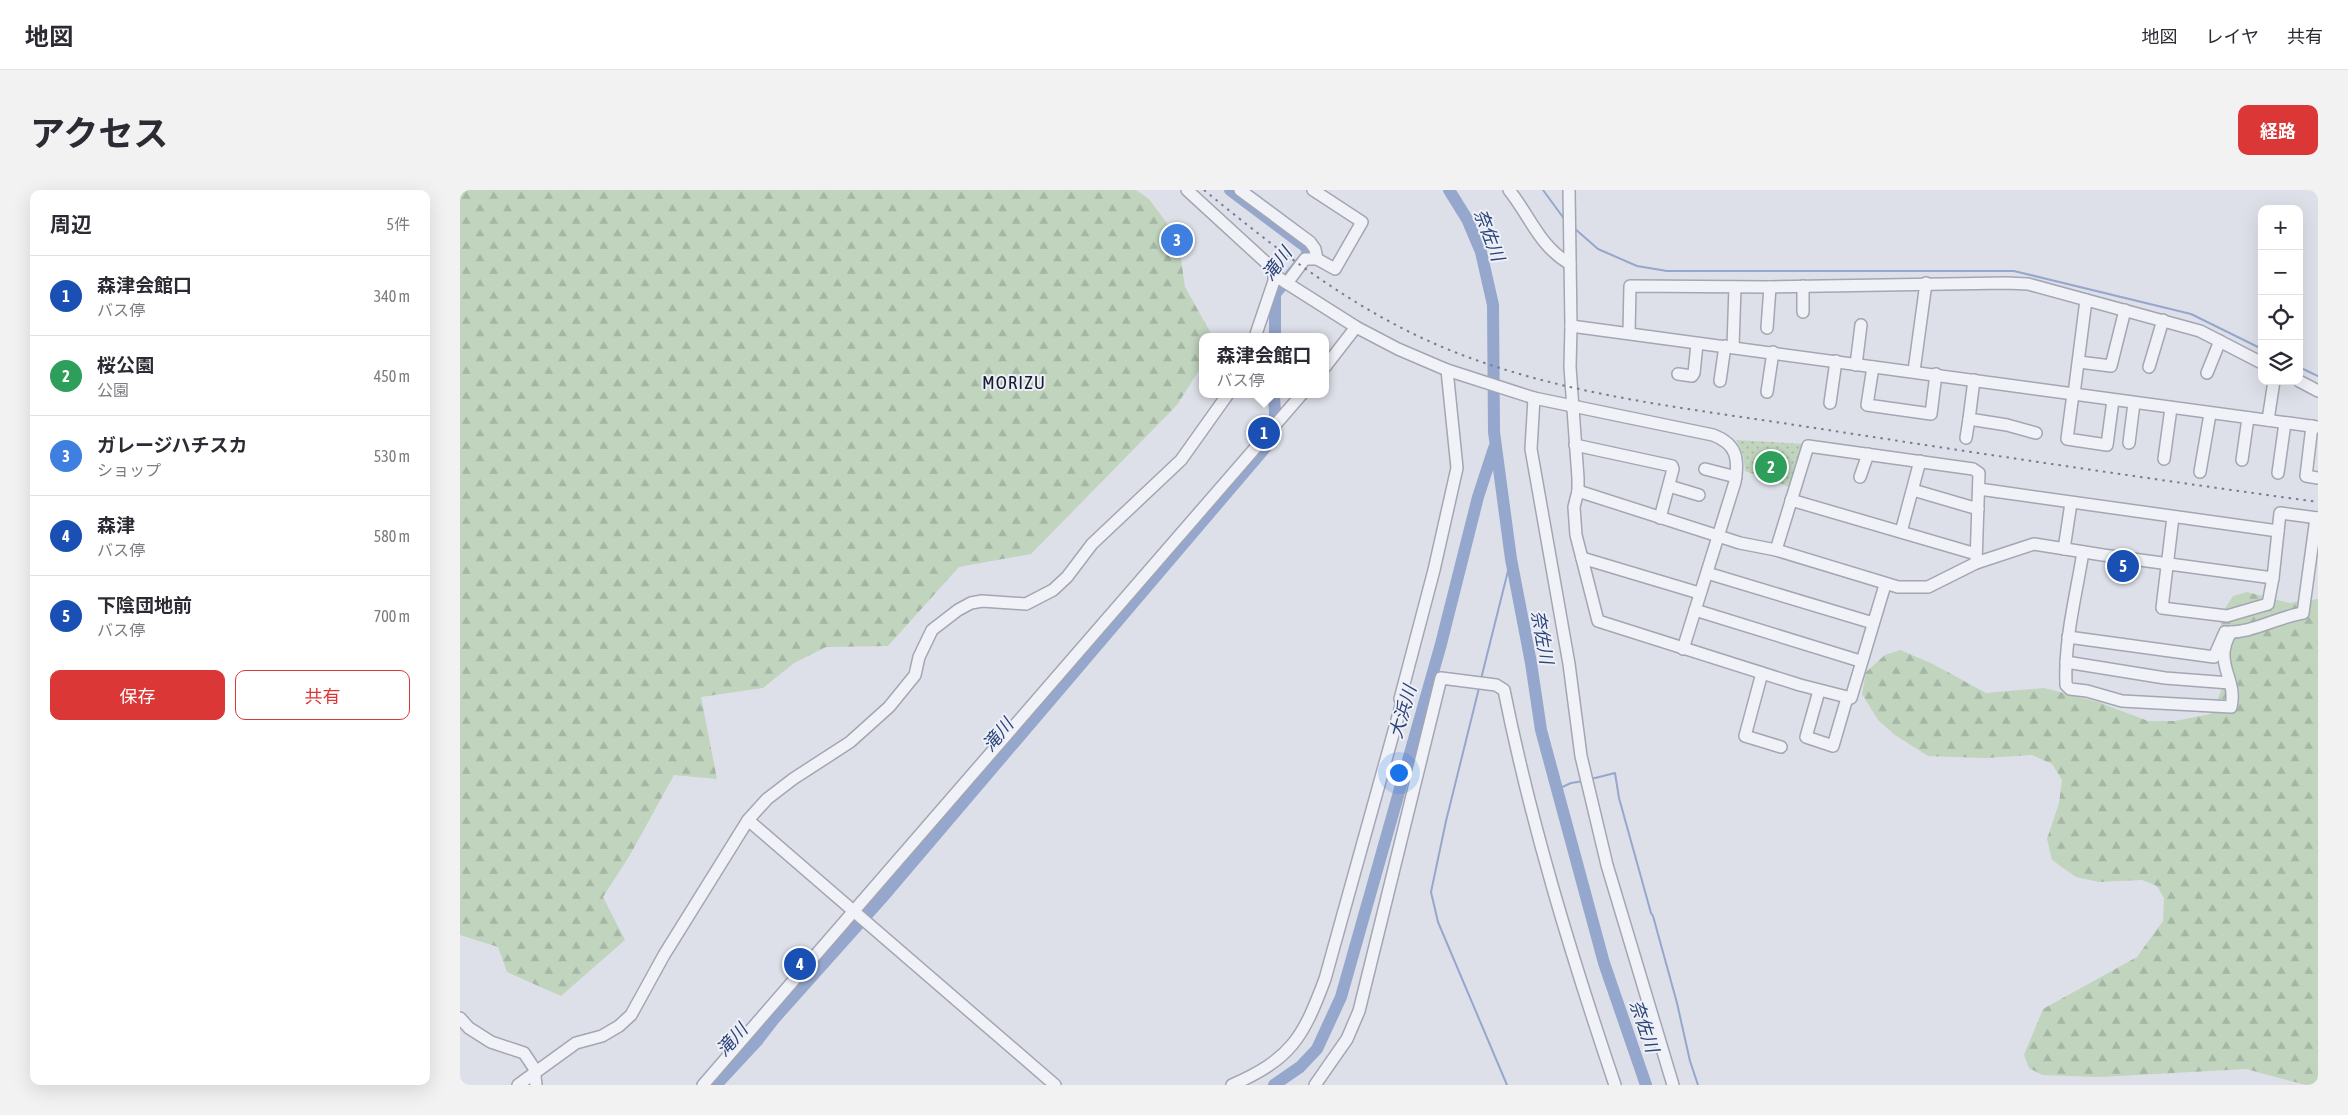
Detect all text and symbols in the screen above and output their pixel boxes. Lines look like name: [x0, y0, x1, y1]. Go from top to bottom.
text: 地図: [25, 23, 73, 50]
text: 地図: [2142, 26, 2178, 47]
text: レイヤ: [2206, 26, 2259, 47]
text: 共有: [2287, 26, 2323, 47]
button: 経路: [2238, 105, 2318, 155]
text: アクセス: [30, 113, 168, 153]
map controls: [2258, 205, 2303, 385]
button: +: [2258, 205, 2303, 250]
water label: 奈佐川: [1470, 206, 1510, 266]
text: 周辺: [50, 212, 92, 236]
text: 5件: [386, 215, 410, 233]
pin: 3: [1161, 221, 1193, 259]
water label: 滝川: [1257, 241, 1297, 284]
button: −: [2258, 250, 2303, 295]
text: 森津会館口: [97, 274, 192, 296]
text: 1: [62, 287, 70, 305]
text: 340 m: [374, 287, 410, 305]
button: locate: [2258, 295, 2303, 340]
text: バス停: [97, 301, 145, 319]
popup: [1199, 333, 1329, 398]
button: layers: [2258, 340, 2303, 385]
text: 森津会館口: [1216, 344, 1312, 366]
text: 桜公園: [97, 354, 154, 376]
text: 2: [62, 367, 70, 385]
text: 450 m: [374, 367, 410, 385]
district label: MORIZU: [982, 371, 1046, 393]
text: バス停: [1216, 371, 1265, 389]
text: 公園: [97, 381, 129, 399]
pin: 1: [1248, 414, 1280, 452]
text: ガレージハチスカ: [97, 434, 247, 456]
text: 3: [62, 447, 70, 465]
text: 530 m: [374, 447, 410, 465]
pin: 2: [1755, 448, 1787, 486]
text: ショップ: [97, 461, 161, 479]
text: 森津: [97, 514, 135, 536]
text: 4: [62, 527, 70, 545]
text: 580 m: [374, 527, 410, 545]
text: バス停: [97, 541, 145, 559]
pin: 5: [2107, 547, 2139, 585]
text: 下陰団地前: [97, 594, 192, 616]
text: 5: [62, 607, 70, 625]
text: 700 m: [374, 607, 410, 625]
water label: 奈佐川: [1527, 609, 1558, 667]
text: バス停: [97, 621, 145, 639]
button: 保存: [50, 670, 225, 720]
button: 共有: [235, 670, 410, 720]
water label: 大浜川: [1385, 681, 1421, 741]
water label: 滝川: [978, 713, 1019, 755]
your location: [1386, 760, 1412, 786]
pin: 4: [784, 945, 816, 983]
water label: 奈佐川: [1626, 997, 1664, 1057]
water label: 滝川: [712, 1018, 753, 1060]

